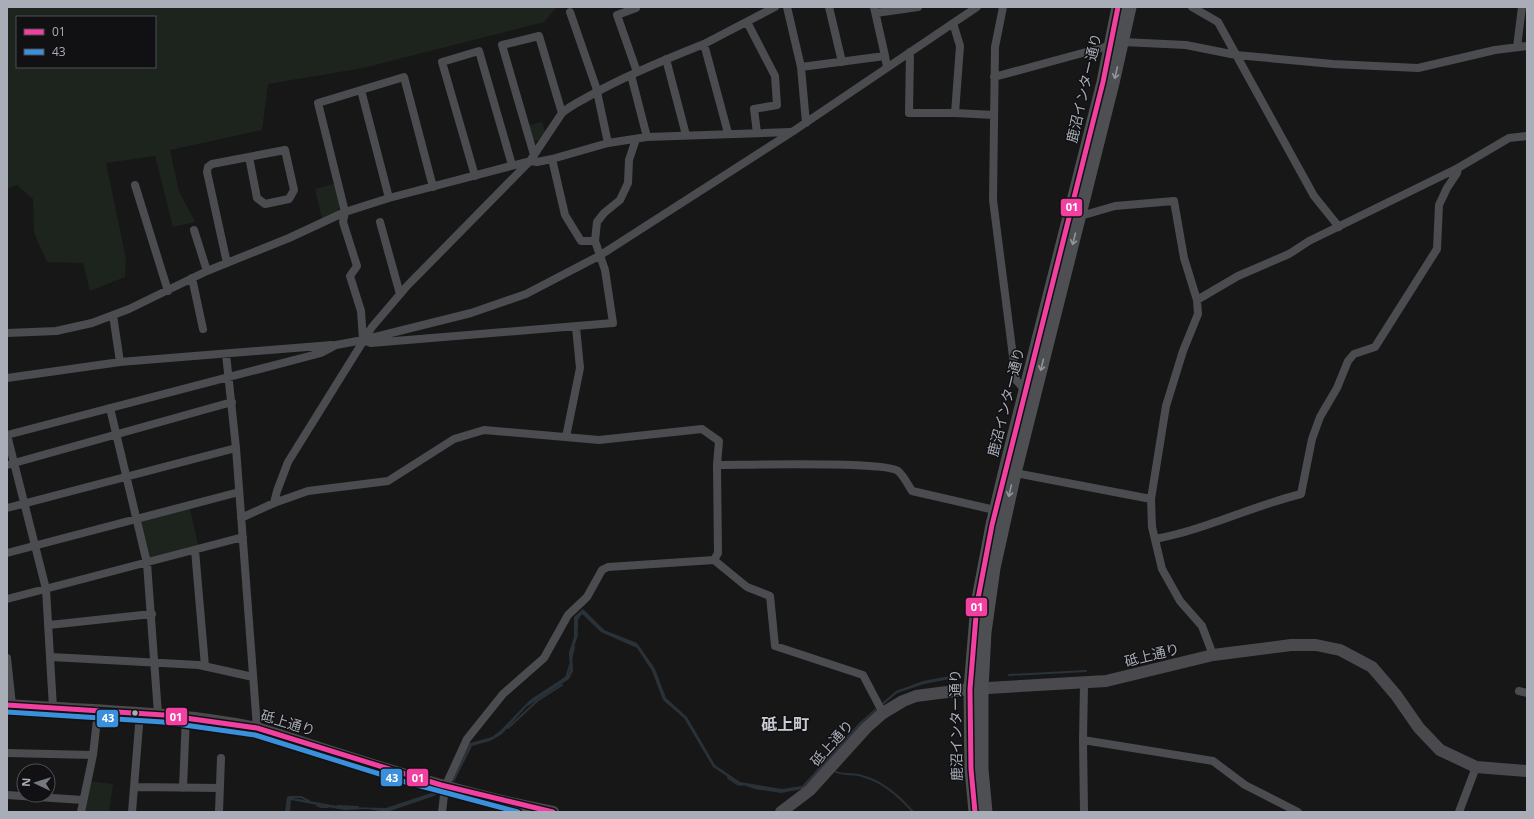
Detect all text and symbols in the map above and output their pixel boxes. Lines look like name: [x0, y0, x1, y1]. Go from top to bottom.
legend: [16, 16, 156, 68]
text: 01: [52, 23, 66, 40]
street label: 鹿沼インター通り: [1062, 31, 1105, 145]
text: 43: [52, 43, 66, 60]
one-way arrow: [1111, 66, 1119, 79]
line badge: 01: [1060, 198, 1083, 217]
text: 01: [1066, 199, 1078, 214]
one-way arrow: [1070, 233, 1077, 246]
street label: 鹿沼インター通り: [983, 345, 1028, 459]
one-way arrow: [1038, 359, 1046, 372]
one-way arrow: [1006, 485, 1014, 498]
line badge: 01: [965, 597, 988, 617]
text: 01: [971, 599, 983, 614]
street label: 砥上通り: [1122, 639, 1181, 671]
street label: 鹿沼インター通り: [945, 669, 966, 781]
street label: 砥上通り: [259, 705, 318, 740]
line badge: 01: [165, 707, 188, 726]
unlabelled marker: [130, 708, 140, 718]
line badge: 43: [96, 709, 119, 728]
text: 01: [170, 709, 182, 724]
text: 43: [102, 710, 114, 725]
district label: 砥上町: [761, 713, 809, 735]
street label: 砥上通り: [806, 716, 857, 770]
north arrow: [16, 763, 56, 803]
line badge: 43: [380, 768, 403, 787]
line badge: 01: [406, 768, 429, 787]
text: 43: [386, 770, 398, 785]
text: 01: [412, 770, 424, 785]
text: N: [18, 777, 33, 787]

